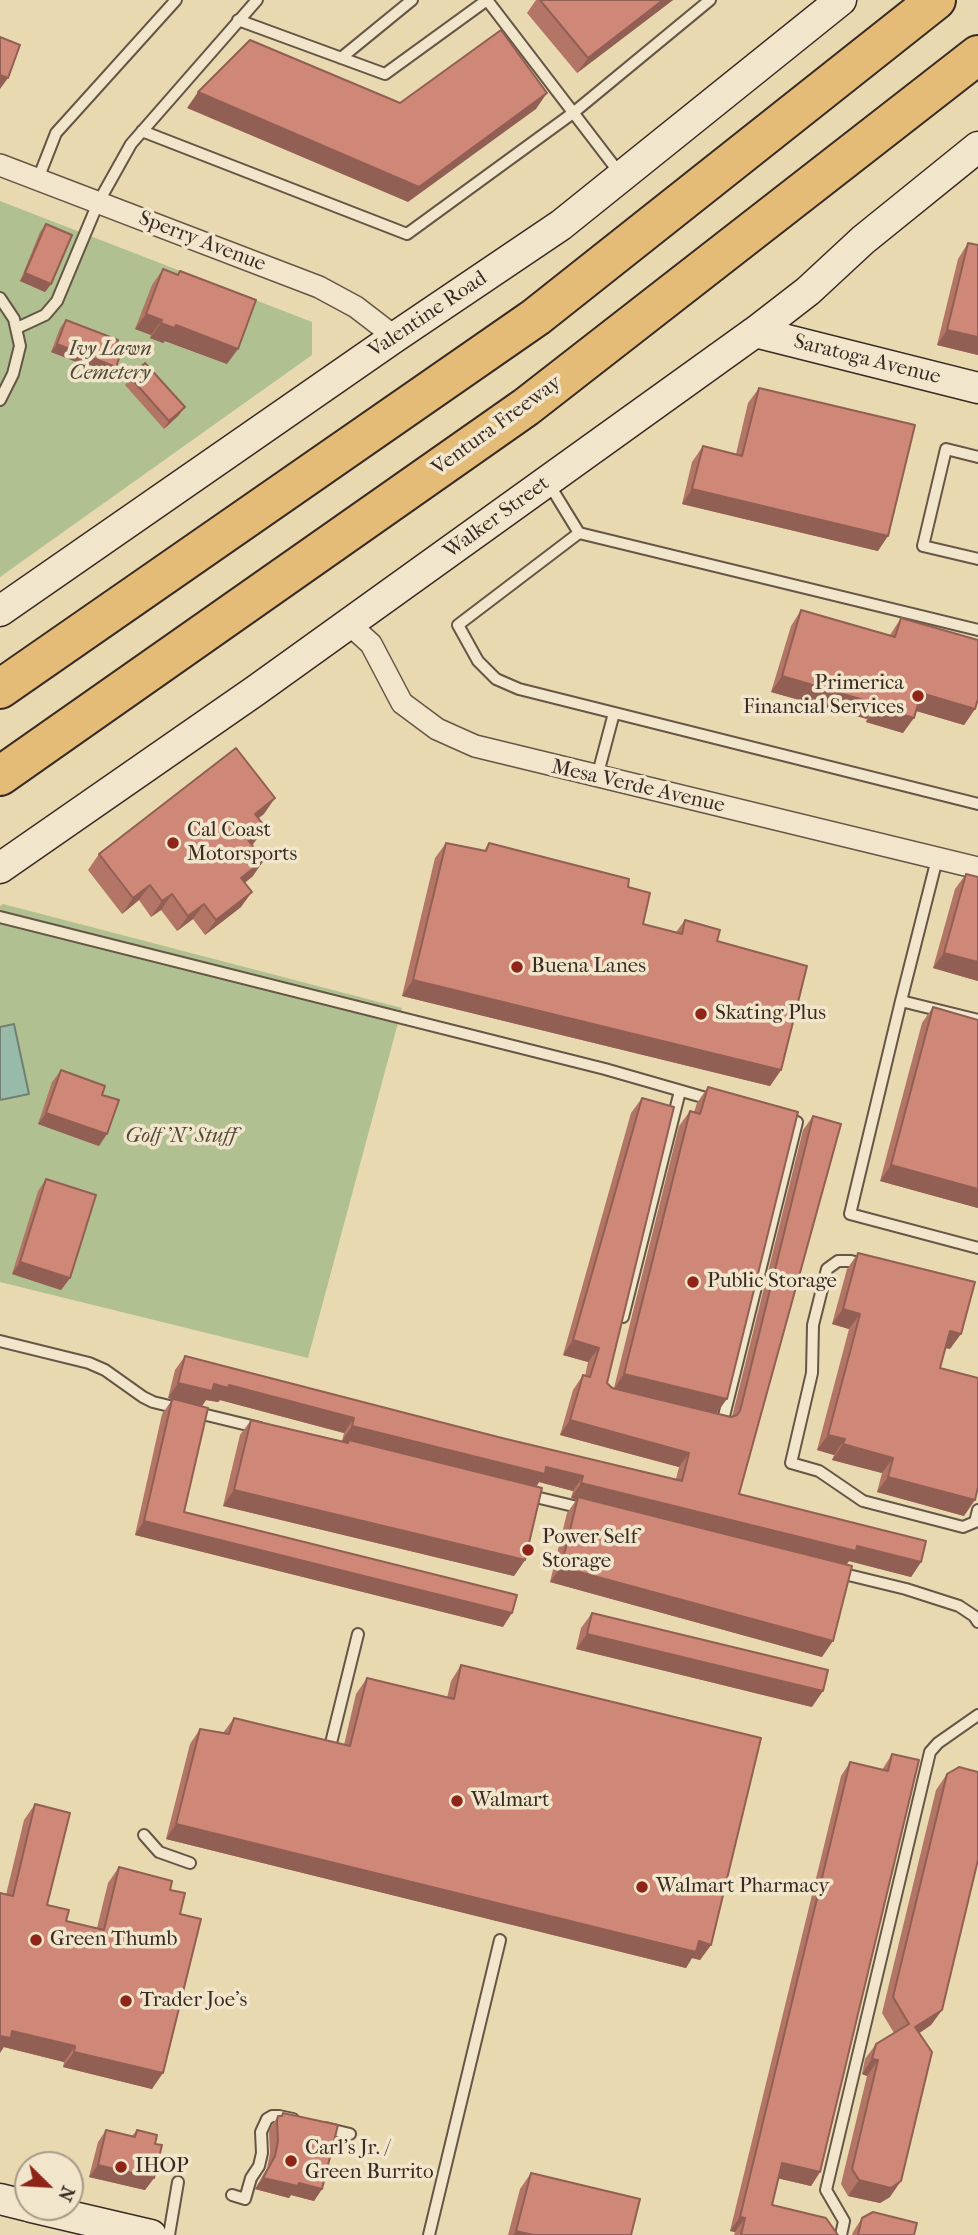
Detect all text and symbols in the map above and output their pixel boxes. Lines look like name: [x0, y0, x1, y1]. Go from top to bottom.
street label: Sperry Avenue: [135, 206, 269, 278]
street label: Valentine Road: [364, 266, 492, 364]
street label: Saratoga Avenue: [791, 330, 943, 390]
park label: Ivy Lawn Cemetery: [68, 337, 152, 387]
street label: Ventura Freeway: [427, 371, 567, 481]
street label: Walker Street: [439, 471, 555, 565]
place label: Primerica Financial Services: [743, 671, 904, 721]
marker: Primerica Financial Services: [910, 688, 926, 704]
street label: Mesa Verde Avenue: [549, 755, 727, 819]
place label: Cal Coast Motorsports: [187, 818, 297, 868]
marker: Cal Coast Motorsports: [165, 835, 181, 851]
place label: Buena Lanes: [531, 954, 646, 980]
marker: Buena Lanes: [509, 959, 525, 975]
place label: Skating Plus: [715, 1001, 826, 1027]
marker: Skating Plus: [693, 1006, 709, 1022]
park label: Golf 'N' Stuff: [126, 1124, 236, 1150]
place label: Public Storage: [707, 1269, 837, 1295]
marker: Public Storage: [685, 1274, 701, 1290]
place label: Power Self Storage: [542, 1525, 637, 1575]
marker: Power Self Storage: [520, 1542, 536, 1558]
place label: Walmart: [471, 1788, 549, 1814]
marker: Walmart: [449, 1793, 465, 1809]
place label: Walmart Pharmacy: [656, 1874, 830, 1900]
marker: Walmart Pharmacy: [634, 1879, 650, 1895]
place label: Green Thumb: [50, 1927, 177, 1953]
marker: Green Thumb: [28, 1932, 44, 1948]
place label: Trader Joe's: [140, 1988, 247, 2014]
marker: Trader Joe's: [118, 1993, 134, 2009]
place label: Carl's Jr. / Green Burrito: [305, 2136, 434, 2186]
north arrow: [14, 2151, 84, 2221]
marker: Carl's Jr. / Green Burrito: [283, 2153, 299, 2169]
place label: IHOP: [135, 2154, 189, 2180]
marker: IHOP: [113, 2159, 129, 2175]
text: N: [53, 2183, 79, 2205]

